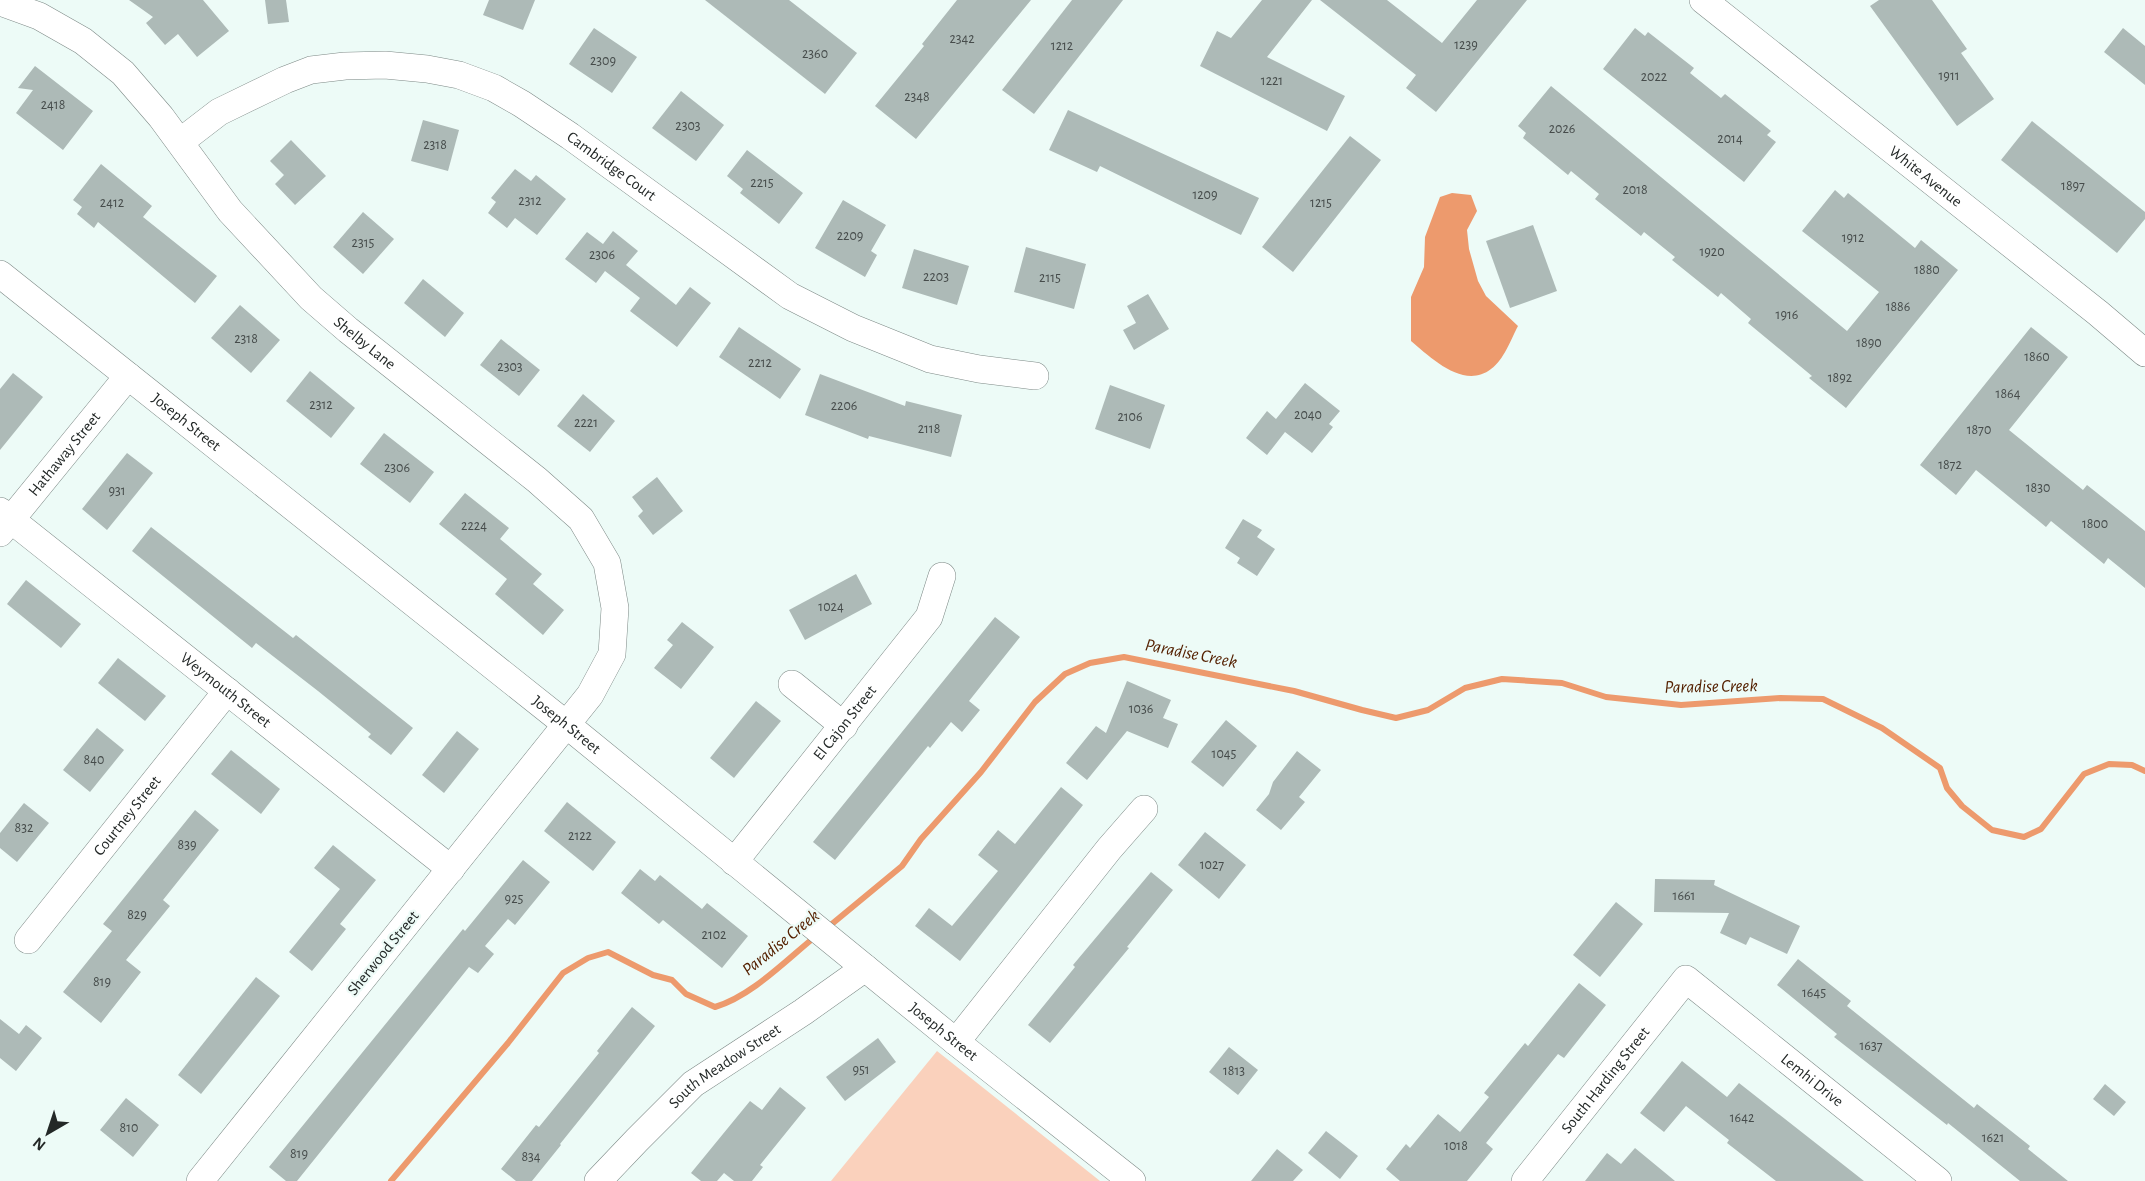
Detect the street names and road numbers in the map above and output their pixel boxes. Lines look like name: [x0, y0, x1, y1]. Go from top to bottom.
street label: Cambridge Court: [564, 129, 659, 204]
street label: White Avenue: [1886, 143, 1965, 210]
street label: Shelby Lane: [331, 314, 399, 372]
street label: Joseph Street: [149, 390, 224, 454]
street label: Hathaway Street: [26, 409, 103, 499]
street label: Weymouth Street: [177, 649, 274, 731]
street label: El Cajon Street: [810, 682, 879, 763]
street label: Joseph Street: [529, 693, 604, 757]
street label: Courtney Street: [91, 773, 164, 859]
street label: Sherwood Street: [344, 908, 422, 998]
street label: Joseph Street: [906, 999, 981, 1064]
street label: South Meadow Street: [666, 1021, 784, 1111]
street label: South Harding Street: [1558, 1024, 1652, 1136]
street label: Lemhi Drive: [1778, 1050, 1846, 1110]

